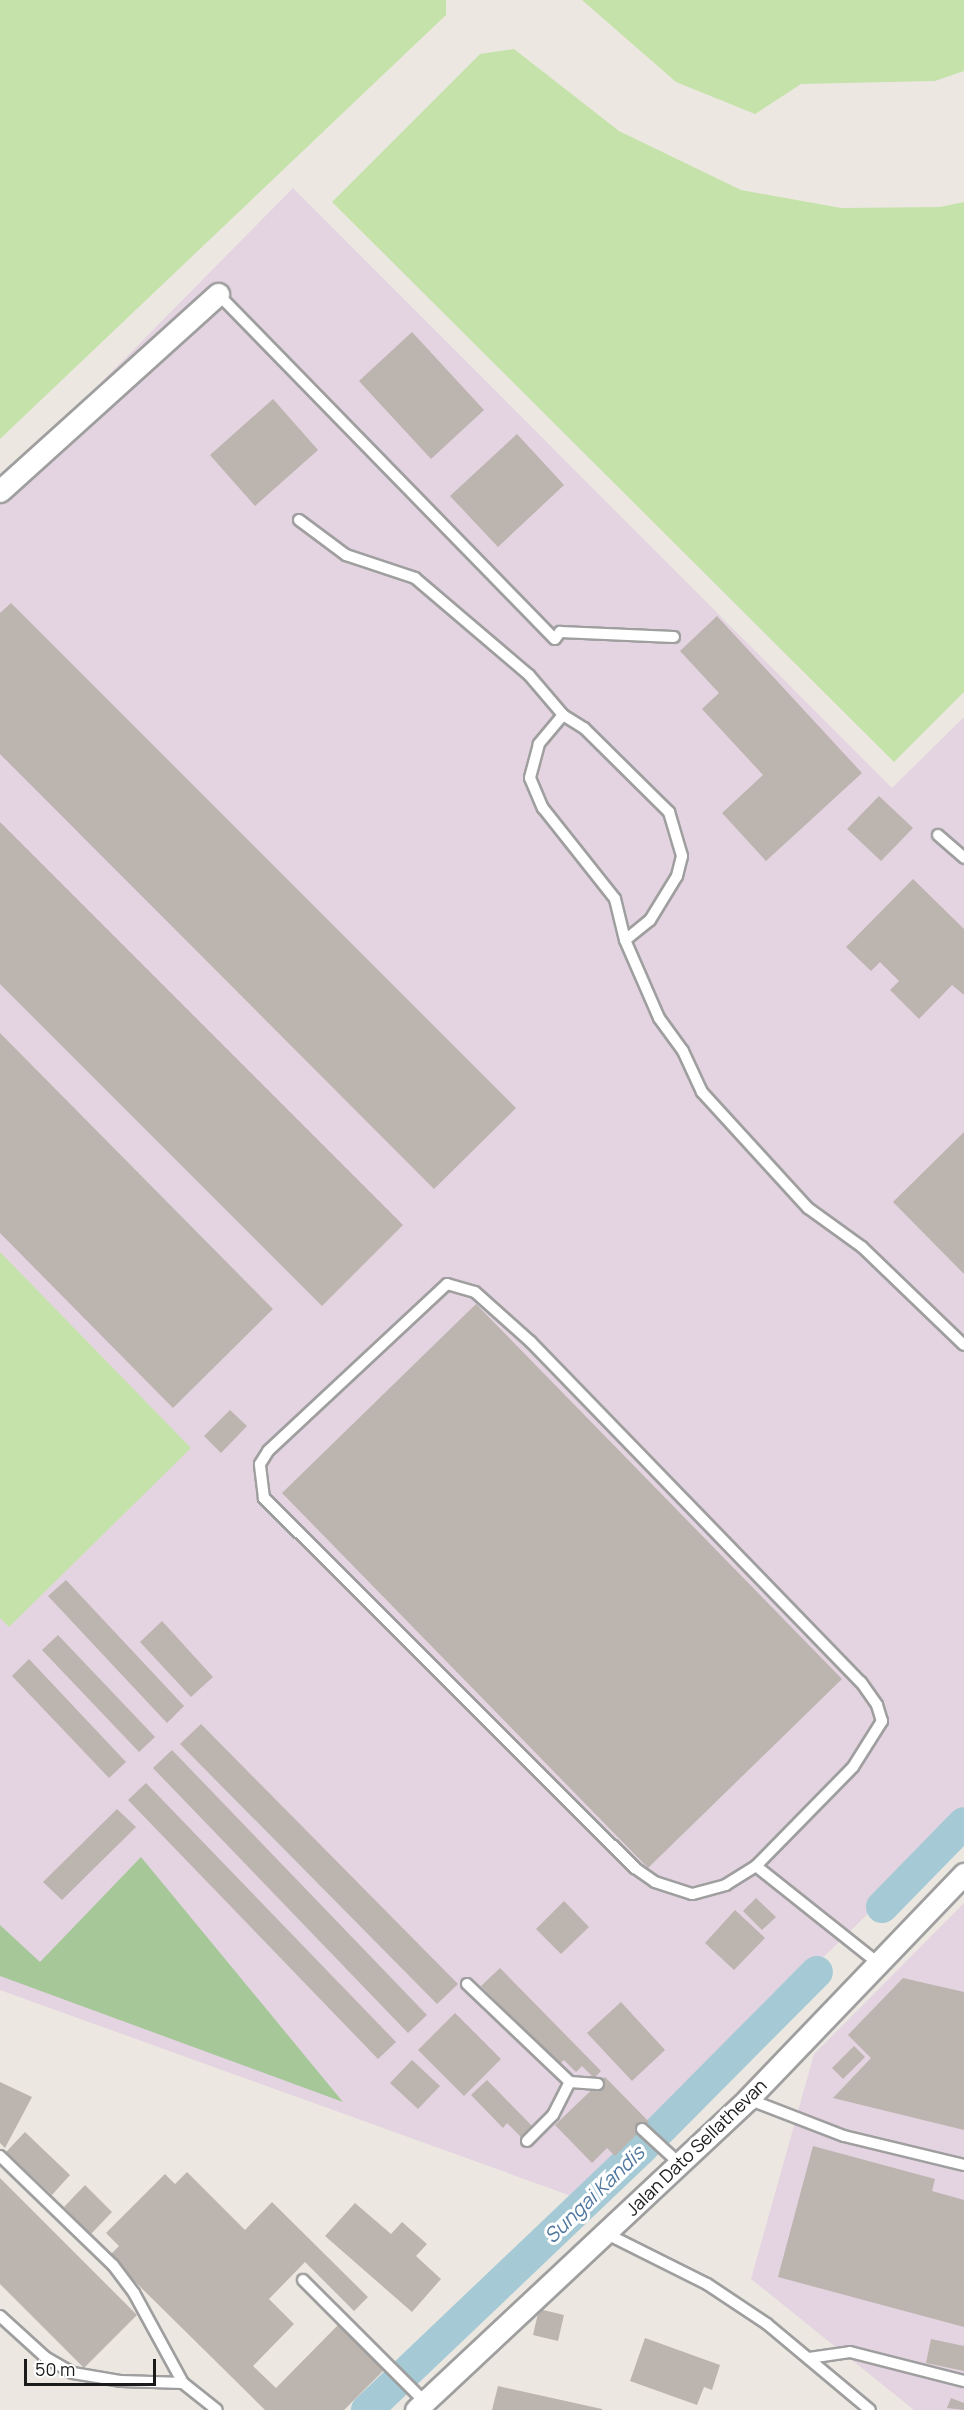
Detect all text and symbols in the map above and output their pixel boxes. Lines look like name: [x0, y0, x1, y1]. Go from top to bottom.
street label: Jalan Dato Sellathevan: [621, 2074, 771, 2220]
water label: Sungai Kandis: [539, 2140, 649, 2248]
scale bar: [27, 2347, 159, 2385]
text: 50 m: [35, 2357, 75, 2381]

